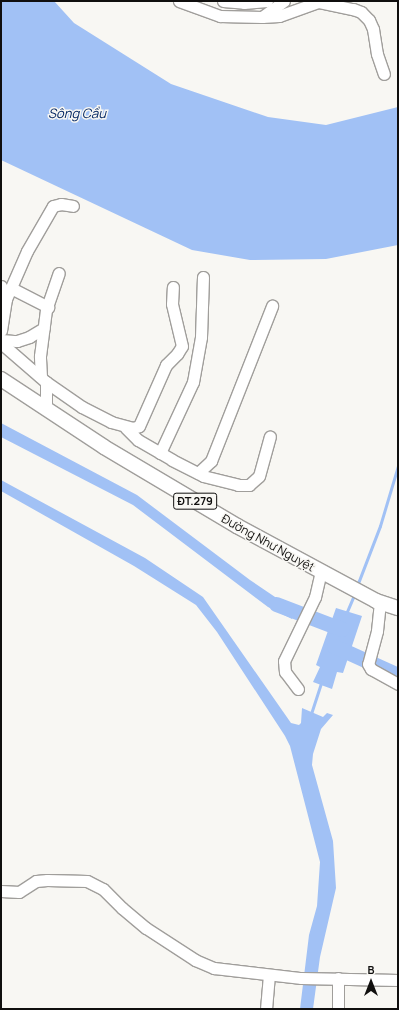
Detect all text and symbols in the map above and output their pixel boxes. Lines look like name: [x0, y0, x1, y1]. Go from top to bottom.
water label: Sông Cầu: [48, 105, 106, 121]
road number: ĐT.279: [173, 492, 217, 510]
street label: Đường Như Nguyệt: [219, 511, 317, 575]
north arrow: [351, 962, 391, 1002]
text: B: [368, 962, 374, 977]

